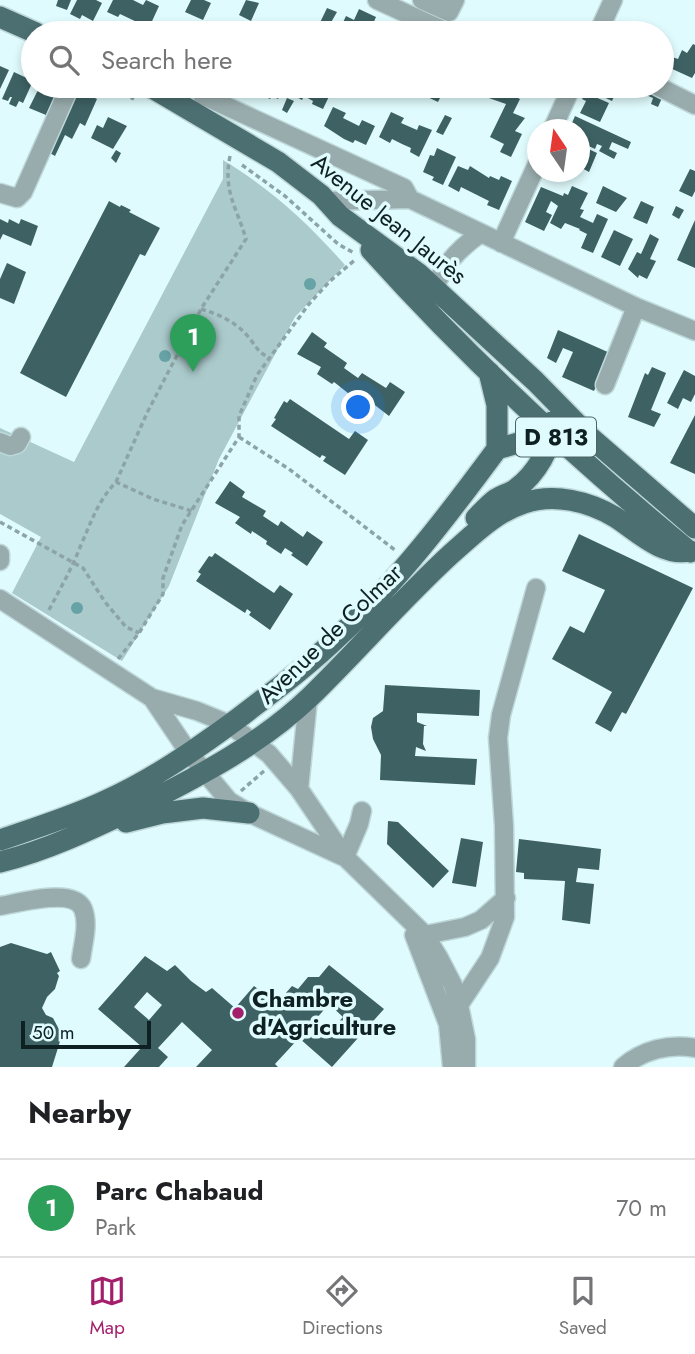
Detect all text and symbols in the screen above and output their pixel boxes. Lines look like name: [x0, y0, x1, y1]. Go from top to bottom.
search box: [21, 21, 674, 98]
icon: search: [45, 41, 83, 79]
text: Search here: [101, 41, 233, 79]
north arrow: [527, 119, 590, 182]
street label: Avenue Jean Jaurès: [304, 145, 475, 292]
pin: 1: [170, 314, 216, 372]
your location: [341, 390, 375, 424]
road number: D 813: [516, 418, 596, 457]
street label: Avenue de Colmar: [250, 555, 410, 712]
place label: Chambre d'Agriculture: [252, 981, 396, 1044]
marker: Chambre d'Agriculture: [230, 1005, 246, 1021]
scale bar: [21, 1018, 150, 1050]
text: 50 m: [32, 1019, 75, 1046]
text: Nearby: [28, 1091, 131, 1134]
text: Parc Chabaud: [95, 1172, 263, 1210]
text: 1: [45, 1191, 57, 1225]
text: 70 m: [616, 1191, 667, 1225]
text: Park: [95, 1210, 136, 1244]
tab: Map: [88, 1272, 126, 1341]
tab: Directions: [302, 1272, 383, 1341]
tab: Saved: [559, 1272, 607, 1341]

